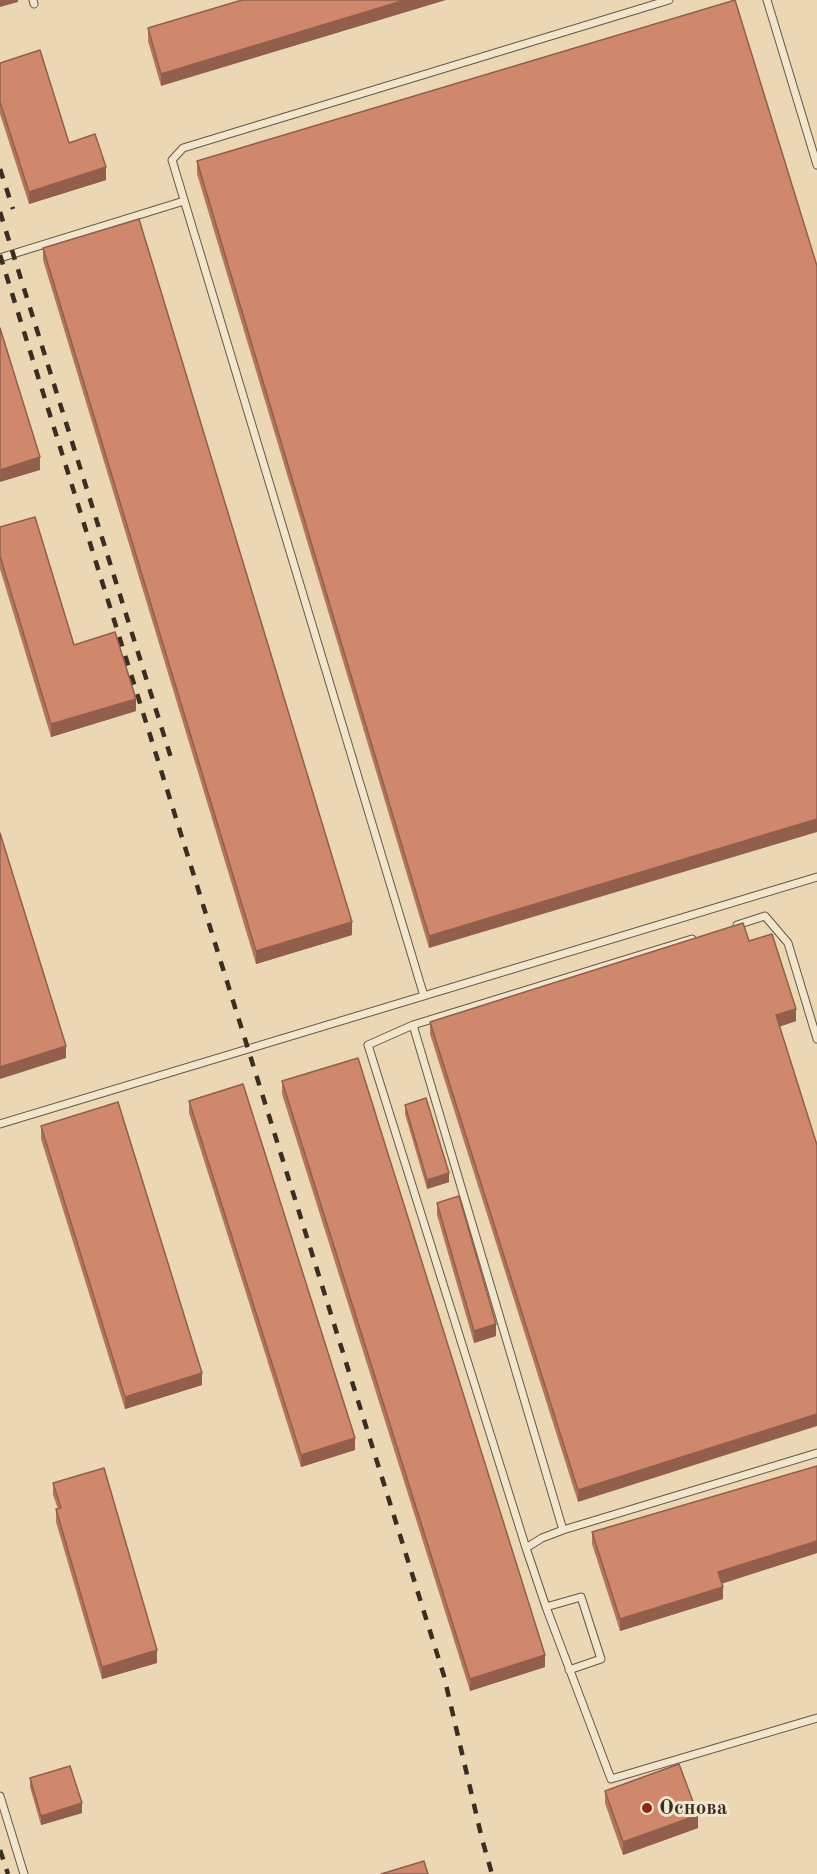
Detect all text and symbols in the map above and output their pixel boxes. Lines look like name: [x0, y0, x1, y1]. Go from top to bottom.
place label: Основа: [659, 1795, 727, 1821]
marker: Основа: [640, 1801, 654, 1815]

